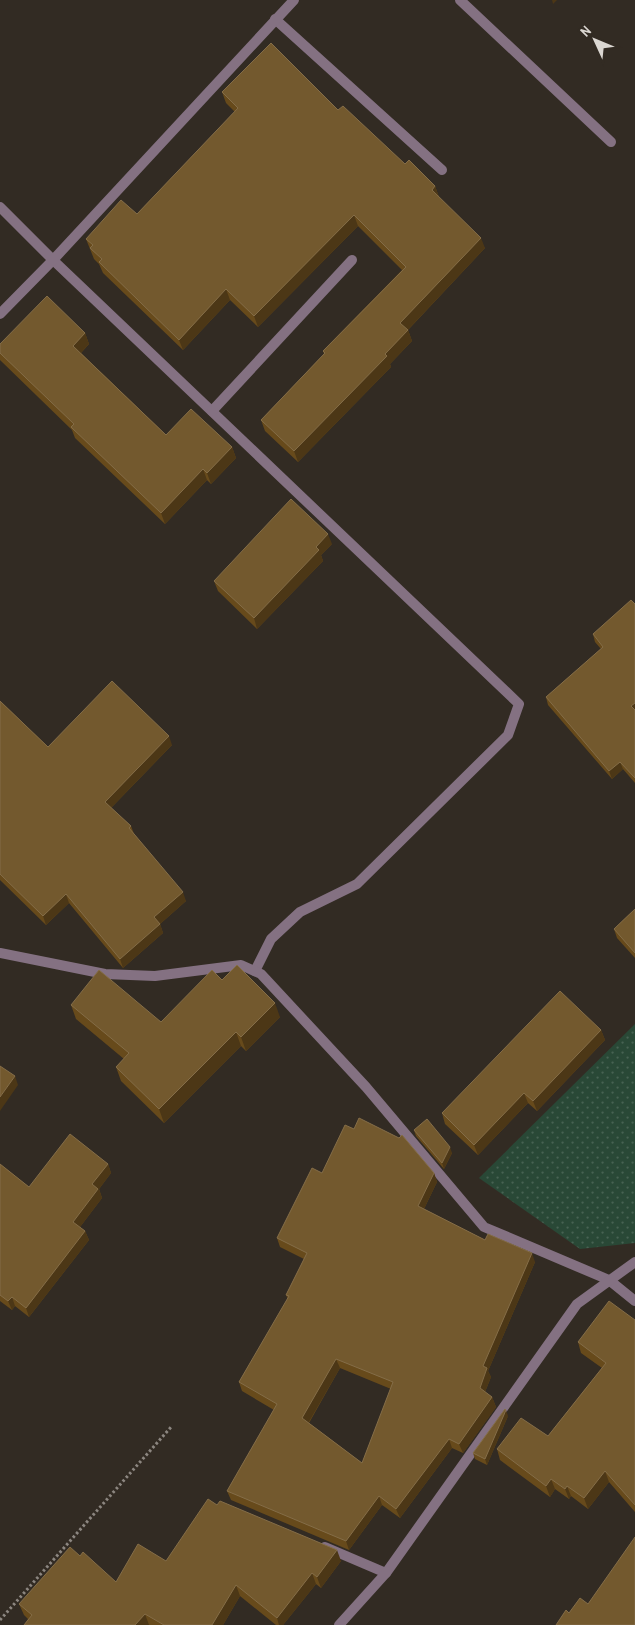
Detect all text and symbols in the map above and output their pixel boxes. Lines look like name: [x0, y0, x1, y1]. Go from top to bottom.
north arrow: [570, 15, 620, 65]
text: N: [576, 22, 595, 40]

